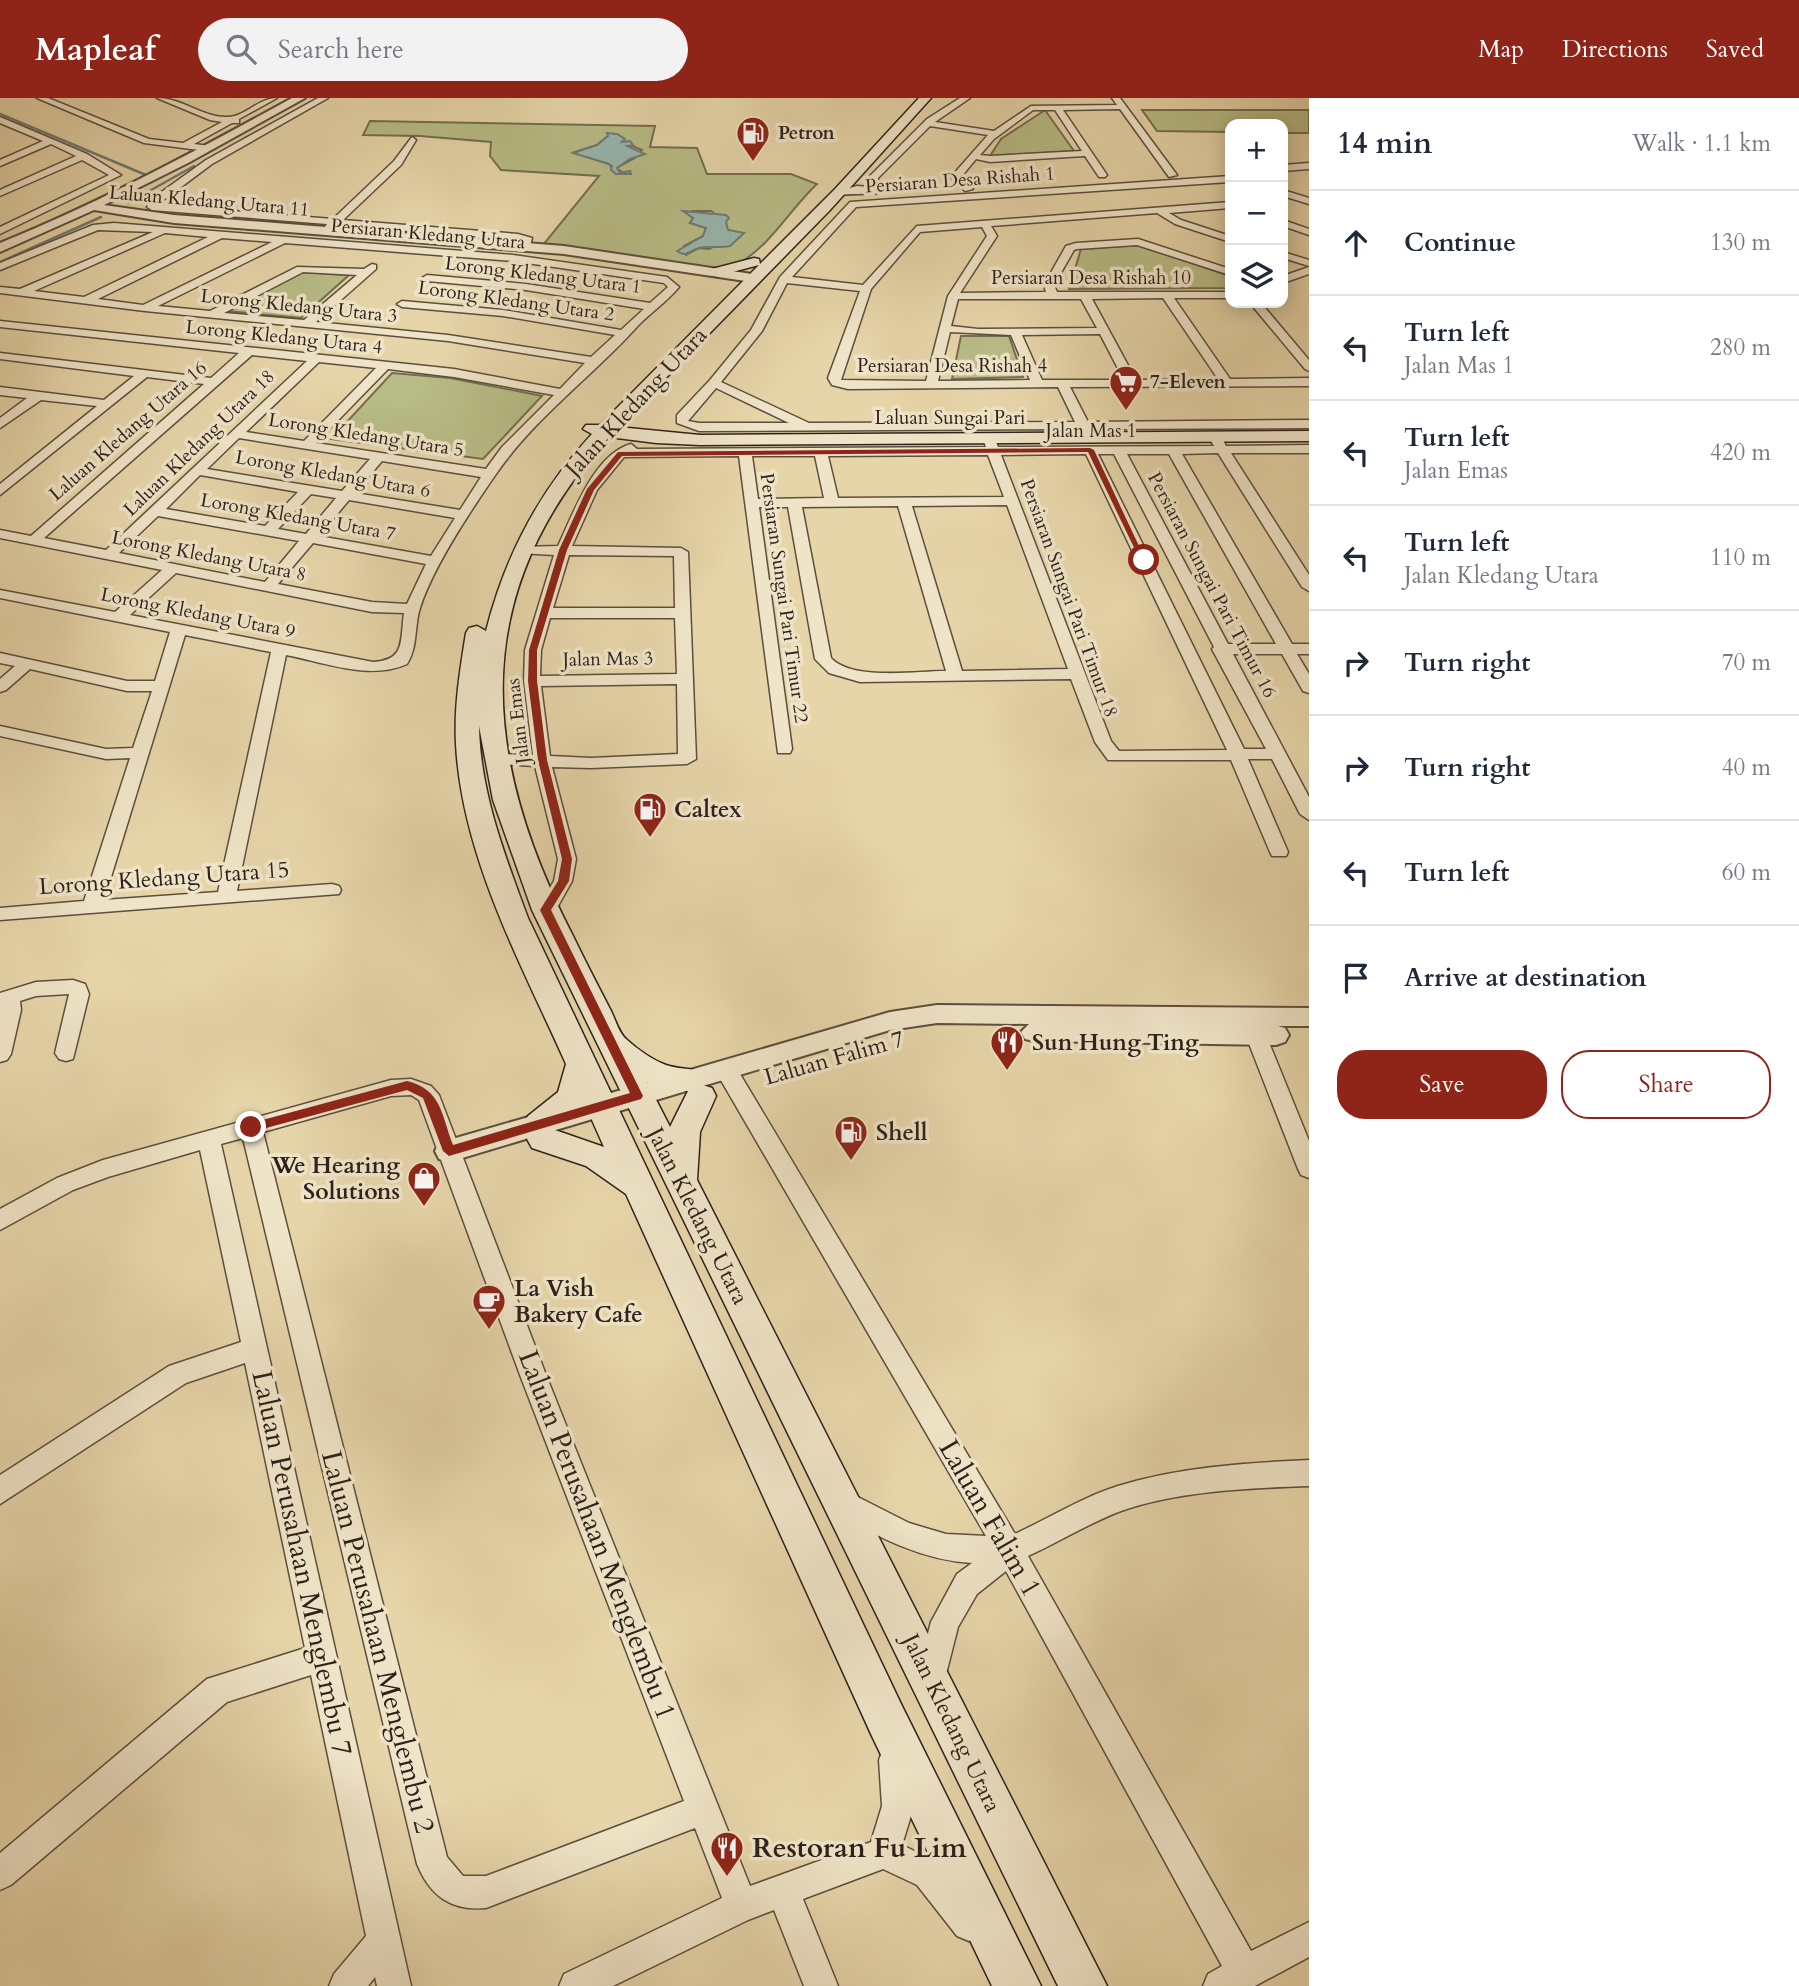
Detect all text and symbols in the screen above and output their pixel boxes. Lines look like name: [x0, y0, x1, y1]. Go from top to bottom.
search box: [198, 18, 688, 81]
text: Mapleaf: [35, 27, 156, 72]
icon: search: [222, 30, 260, 68]
text: Search here: [278, 32, 404, 67]
text: Map: [1478, 33, 1524, 66]
text: Directions: [1562, 33, 1668, 66]
text: Saved: [1706, 33, 1764, 66]
fuel station icon: Petron: [734, 114, 772, 163]
map controls: [1225, 119, 1288, 308]
button: +: [1225, 119, 1288, 182]
place label: Petron: [778, 120, 836, 146]
text: 14 min: [1337, 123, 1432, 164]
text: Walk · 1.1 km: [1632, 128, 1771, 159]
street label: Persiaran Desa Rishah 1: [864, 160, 1056, 200]
street label: Laluan Kledang Utara 11: [108, 179, 310, 223]
button: −: [1225, 182, 1288, 245]
street label: Persiaran Kledang Utara: [330, 213, 526, 255]
icon: ahead: [1337, 224, 1375, 262]
text: Continue: [1404, 225, 1516, 260]
text: 130 m: [1710, 227, 1771, 258]
button: layers: [1225, 245, 1288, 308]
street label: Lorong Kledang Utara 1: [443, 250, 643, 300]
street label: Persiaran Desa Rishah 10: [991, 265, 1191, 291]
street label: Lorong Kledang Utara 2: [416, 274, 616, 328]
street label: Lorong Kledang Utara 3: [199, 283, 399, 329]
street label: Lorong Kledang Utara 4: [184, 314, 384, 360]
text: Turn left: [1404, 315, 1509, 350]
street label: Jalan Kledang Utara: [556, 320, 714, 486]
icon: left: [1337, 329, 1375, 367]
text: 280 m: [1710, 332, 1771, 363]
text: Jalan Mas 1: [1404, 350, 1514, 381]
street label: Persiaran Desa Rishah 4: [857, 353, 1047, 379]
street label: Laluan Kledang Utara 16: [44, 355, 212, 507]
supermarket icon: 7-Eleven: [1107, 363, 1145, 412]
street label: Laluan Kledang Utara 18: [118, 364, 280, 522]
place label: 7-Eleven: [1150, 369, 1226, 395]
street label: Laluan Sungai Pari: [875, 405, 1025, 431]
street label: Lorong Kledang Utara 5: [266, 407, 466, 463]
street label: Jalan Mas 1: [1043, 418, 1136, 444]
text: Turn left: [1404, 420, 1509, 455]
icon: left: [1337, 434, 1375, 472]
text: 420 m: [1710, 437, 1771, 468]
street label: Lorong Kledang Utara 6: [233, 444, 433, 504]
text: Jalan Emas: [1404, 455, 1508, 486]
street label: Persiaran Sungai Pari Timur 16: [1141, 468, 1283, 702]
street label: Persiaran Sungai Pari Timur 22: [754, 471, 814, 725]
street label: Persiaran Sungai Pari Timur 18: [1014, 475, 1124, 721]
street label: Lorong Kledang Utara 7: [198, 487, 398, 547]
street label: Lorong Kledang Utara 8: [109, 524, 309, 588]
text: Turn left: [1404, 525, 1509, 560]
icon: left: [1337, 539, 1375, 577]
text: 110 m: [1710, 542, 1771, 573]
route start: [1128, 544, 1159, 575]
text: Jalan Kledang Utara: [1404, 560, 1599, 591]
street label: Lorong Kledang Utara 9: [98, 581, 298, 645]
icon: right: [1337, 644, 1375, 682]
street label: Jalan Mas 3: [559, 645, 654, 673]
text: Turn right: [1404, 645, 1531, 680]
text: 70 m: [1722, 647, 1771, 678]
street label: Jalan Emas: [500, 677, 537, 768]
icon: right: [1337, 749, 1375, 787]
text: Turn right: [1404, 750, 1531, 785]
text: 40 m: [1722, 752, 1771, 783]
fuel station icon: Caltex: [631, 790, 669, 839]
place label: Caltex: [674, 794, 742, 825]
street label: Lorong Kledang Utara 15: [38, 854, 290, 902]
icon: left: [1337, 854, 1375, 892]
text: Turn left: [1404, 855, 1509, 890]
text: 60 m: [1722, 857, 1771, 888]
icon: arrive: [1337, 959, 1375, 997]
text: Arrive at destination: [1404, 960, 1647, 995]
street label: Laluan Falim 7: [760, 1023, 908, 1093]
restaurant icon: Sun Hung Ting: [988, 1023, 1026, 1072]
place label: Sun Hung Ting: [1032, 1027, 1199, 1058]
button: Save: [1337, 1050, 1547, 1119]
button: Share: [1561, 1050, 1771, 1119]
route end: [235, 1111, 266, 1142]
fuel station icon: Shell: [832, 1113, 870, 1162]
place label: Shell: [876, 1117, 928, 1148]
street label: Jalan Kledang Utara: [639, 1120, 756, 1310]
place label: We Hearing Solutions: [270, 1150, 400, 1207]
shop icon: We Hearing Solutions: [405, 1159, 443, 1208]
place label: La Vish Bakery Cafe: [514, 1273, 643, 1330]
cafe icon: La Vish Bakery Cafe: [470, 1282, 508, 1331]
street label: Laluan Perusahaan Menglembu 1: [509, 1345, 685, 1725]
street label: Laluan Perusahaan Menglembu 7: [243, 1367, 361, 1759]
street label: Laluan Falim 1: [930, 1432, 1050, 1604]
street label: Laluan Perusahaan Menglembu 2: [312, 1447, 444, 1837]
street label: Jalan Kledang Utara: [894, 1626, 1009, 1817]
restaurant icon: Restoran Fu Lim: [708, 1829, 746, 1878]
place label: Restoran Fu Lim: [752, 1829, 967, 1867]

